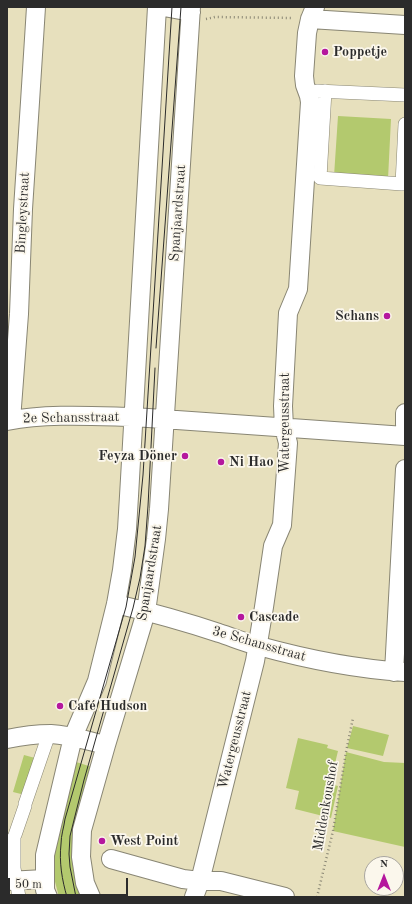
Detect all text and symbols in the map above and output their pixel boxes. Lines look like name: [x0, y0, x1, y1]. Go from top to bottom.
place label: Poppetje: [333, 44, 387, 60]
marker: Poppetje: [320, 47, 330, 57]
street label: Spanjaardstraat: [166, 164, 190, 262]
street label: Bingleystraat: [12, 172, 34, 254]
place label: Schans: [335, 308, 379, 324]
marker: Schans: [382, 311, 392, 321]
street label: Watergeusstraat: [277, 373, 293, 473]
street label: 2e Schansstraat: [22, 409, 120, 427]
place label: Feyza Döner: [98, 448, 177, 464]
marker: Feyza Döner: [180, 451, 190, 461]
place label: Ni Hao: [229, 454, 273, 470]
marker: Ni Hao: [216, 457, 226, 467]
street label: Spanjaardstraat: [134, 524, 166, 622]
place label: Cascade: [249, 609, 299, 625]
marker: Cascade: [236, 612, 246, 622]
street label: 3e Schansstraat: [210, 623, 308, 665]
street label: Watergeusstraat: [215, 689, 255, 791]
place label: Café Hudson: [68, 698, 147, 714]
marker: Café Hudson: [55, 701, 65, 711]
street label: Middenkoushof: [310, 760, 342, 852]
place label: West Point: [110, 833, 179, 849]
marker: West Point: [97, 836, 107, 846]
north arrow: [364, 856, 404, 896]
text: N: [380, 859, 388, 870]
scale bar: [10, 870, 130, 896]
text: 50 m: [15, 879, 42, 891]

